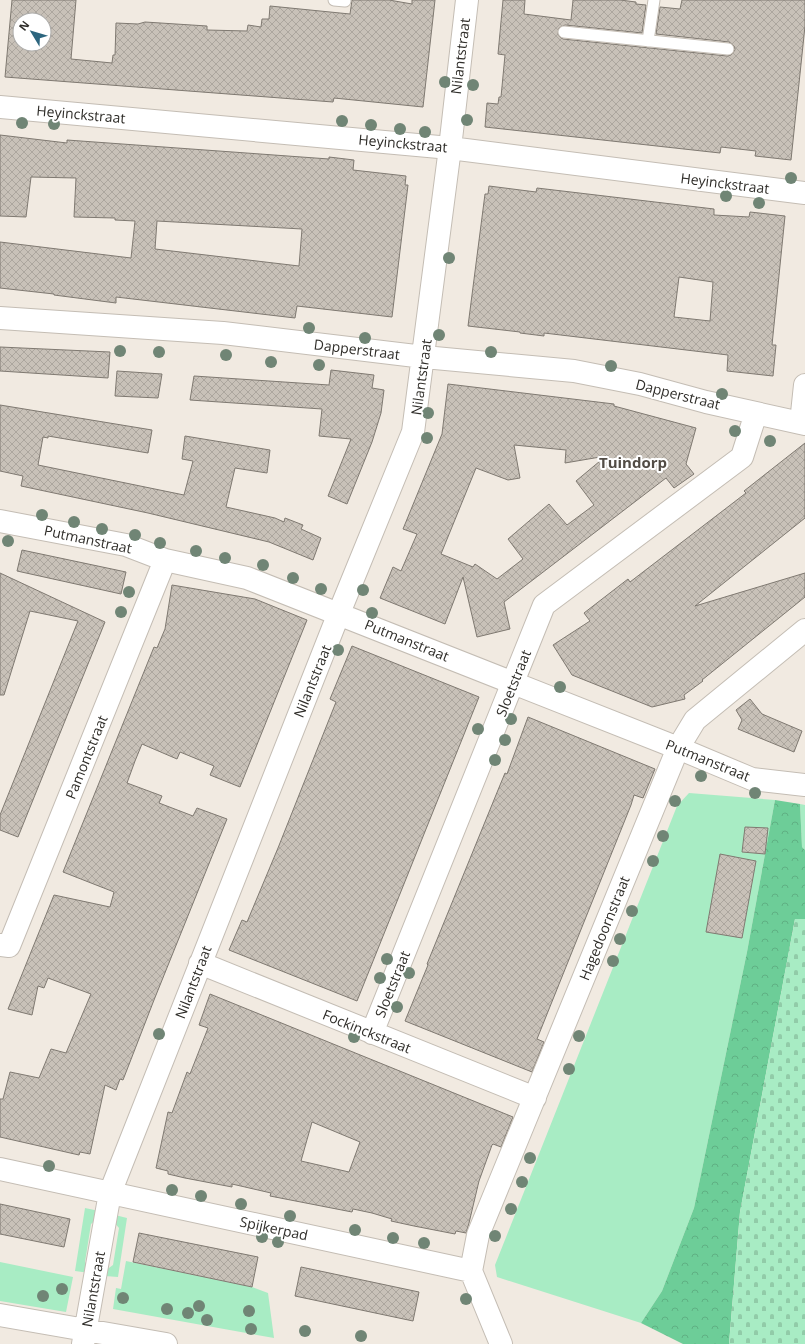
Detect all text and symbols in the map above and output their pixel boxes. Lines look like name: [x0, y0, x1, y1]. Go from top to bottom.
north arrow: [12, 12, 52, 52]
text: N: [15, 17, 32, 34]
street label: Nilantstraat: [446, 17, 474, 95]
street label: Heyinckstraat: [36, 101, 126, 127]
street label: Heyinckstraat: [358, 130, 448, 156]
street label: Heyinckstraat: [680, 168, 770, 198]
street label: Dapperstraat: [313, 334, 401, 364]
street label: Nilantstraat: [406, 338, 436, 416]
street label: Dapperstraat: [634, 374, 722, 414]
district label: Tuindorp: [599, 452, 667, 472]
street label: Putmanstraat: [42, 520, 134, 558]
street label: Putmanstraat: [362, 614, 452, 666]
street label: Nilantstraat: [289, 642, 335, 720]
street label: Sloetstraat: [491, 647, 535, 719]
street label: Pamontstraat: [61, 712, 111, 802]
street label: Putmanstraat: [663, 734, 753, 786]
street label: Hagedoornstraat: [574, 873, 634, 983]
street label: Nilantstraat: [170, 943, 216, 1021]
street label: Sloetstraat: [370, 948, 414, 1020]
street label: Fockinckstraat: [320, 1005, 414, 1057]
street label: Spijkerpad: [238, 1212, 310, 1244]
street label: Nilantstraat: [77, 1249, 109, 1329]

